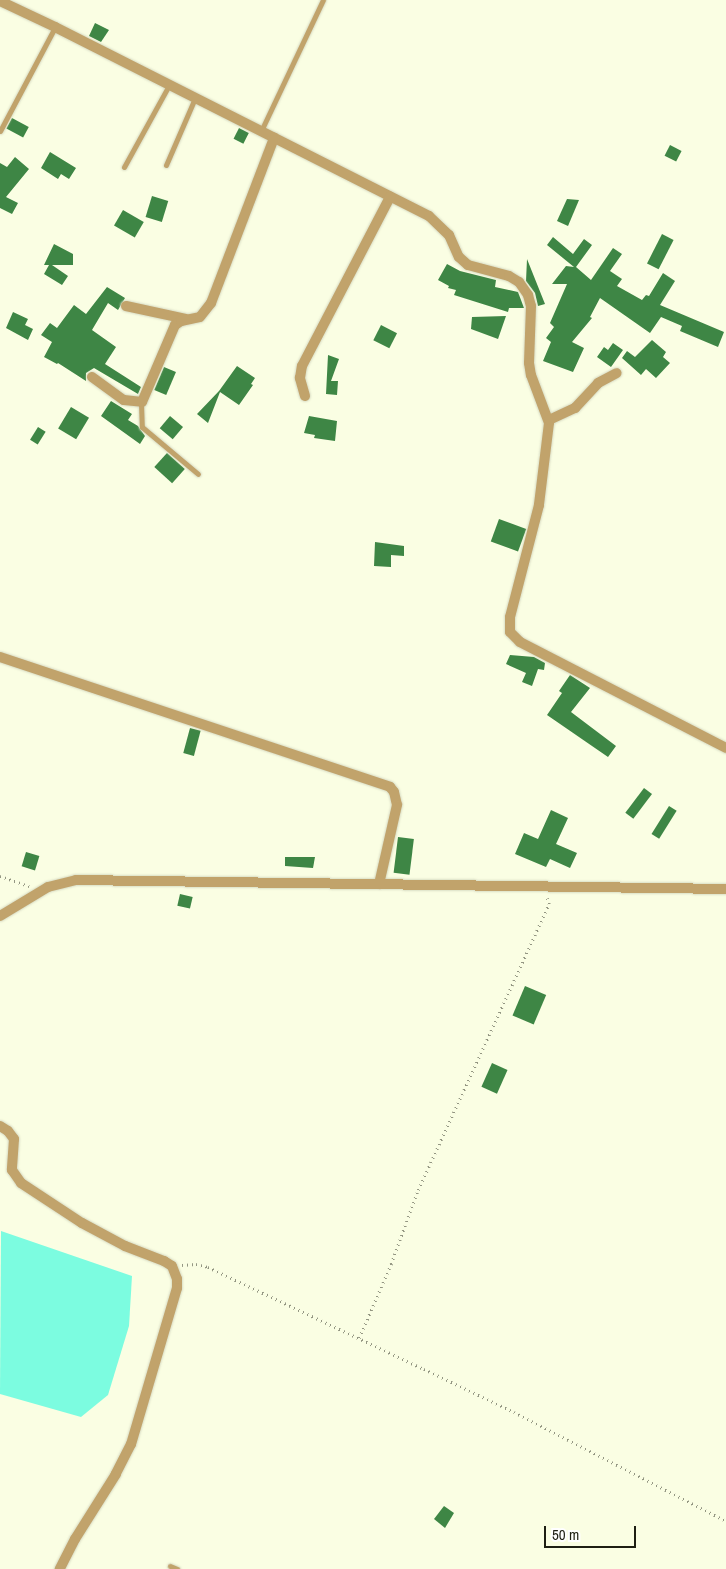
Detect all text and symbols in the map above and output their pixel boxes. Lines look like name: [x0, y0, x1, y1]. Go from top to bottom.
scale bar: [546, 1516, 638, 1548]
text: 50 m: [552, 1524, 579, 1545]

